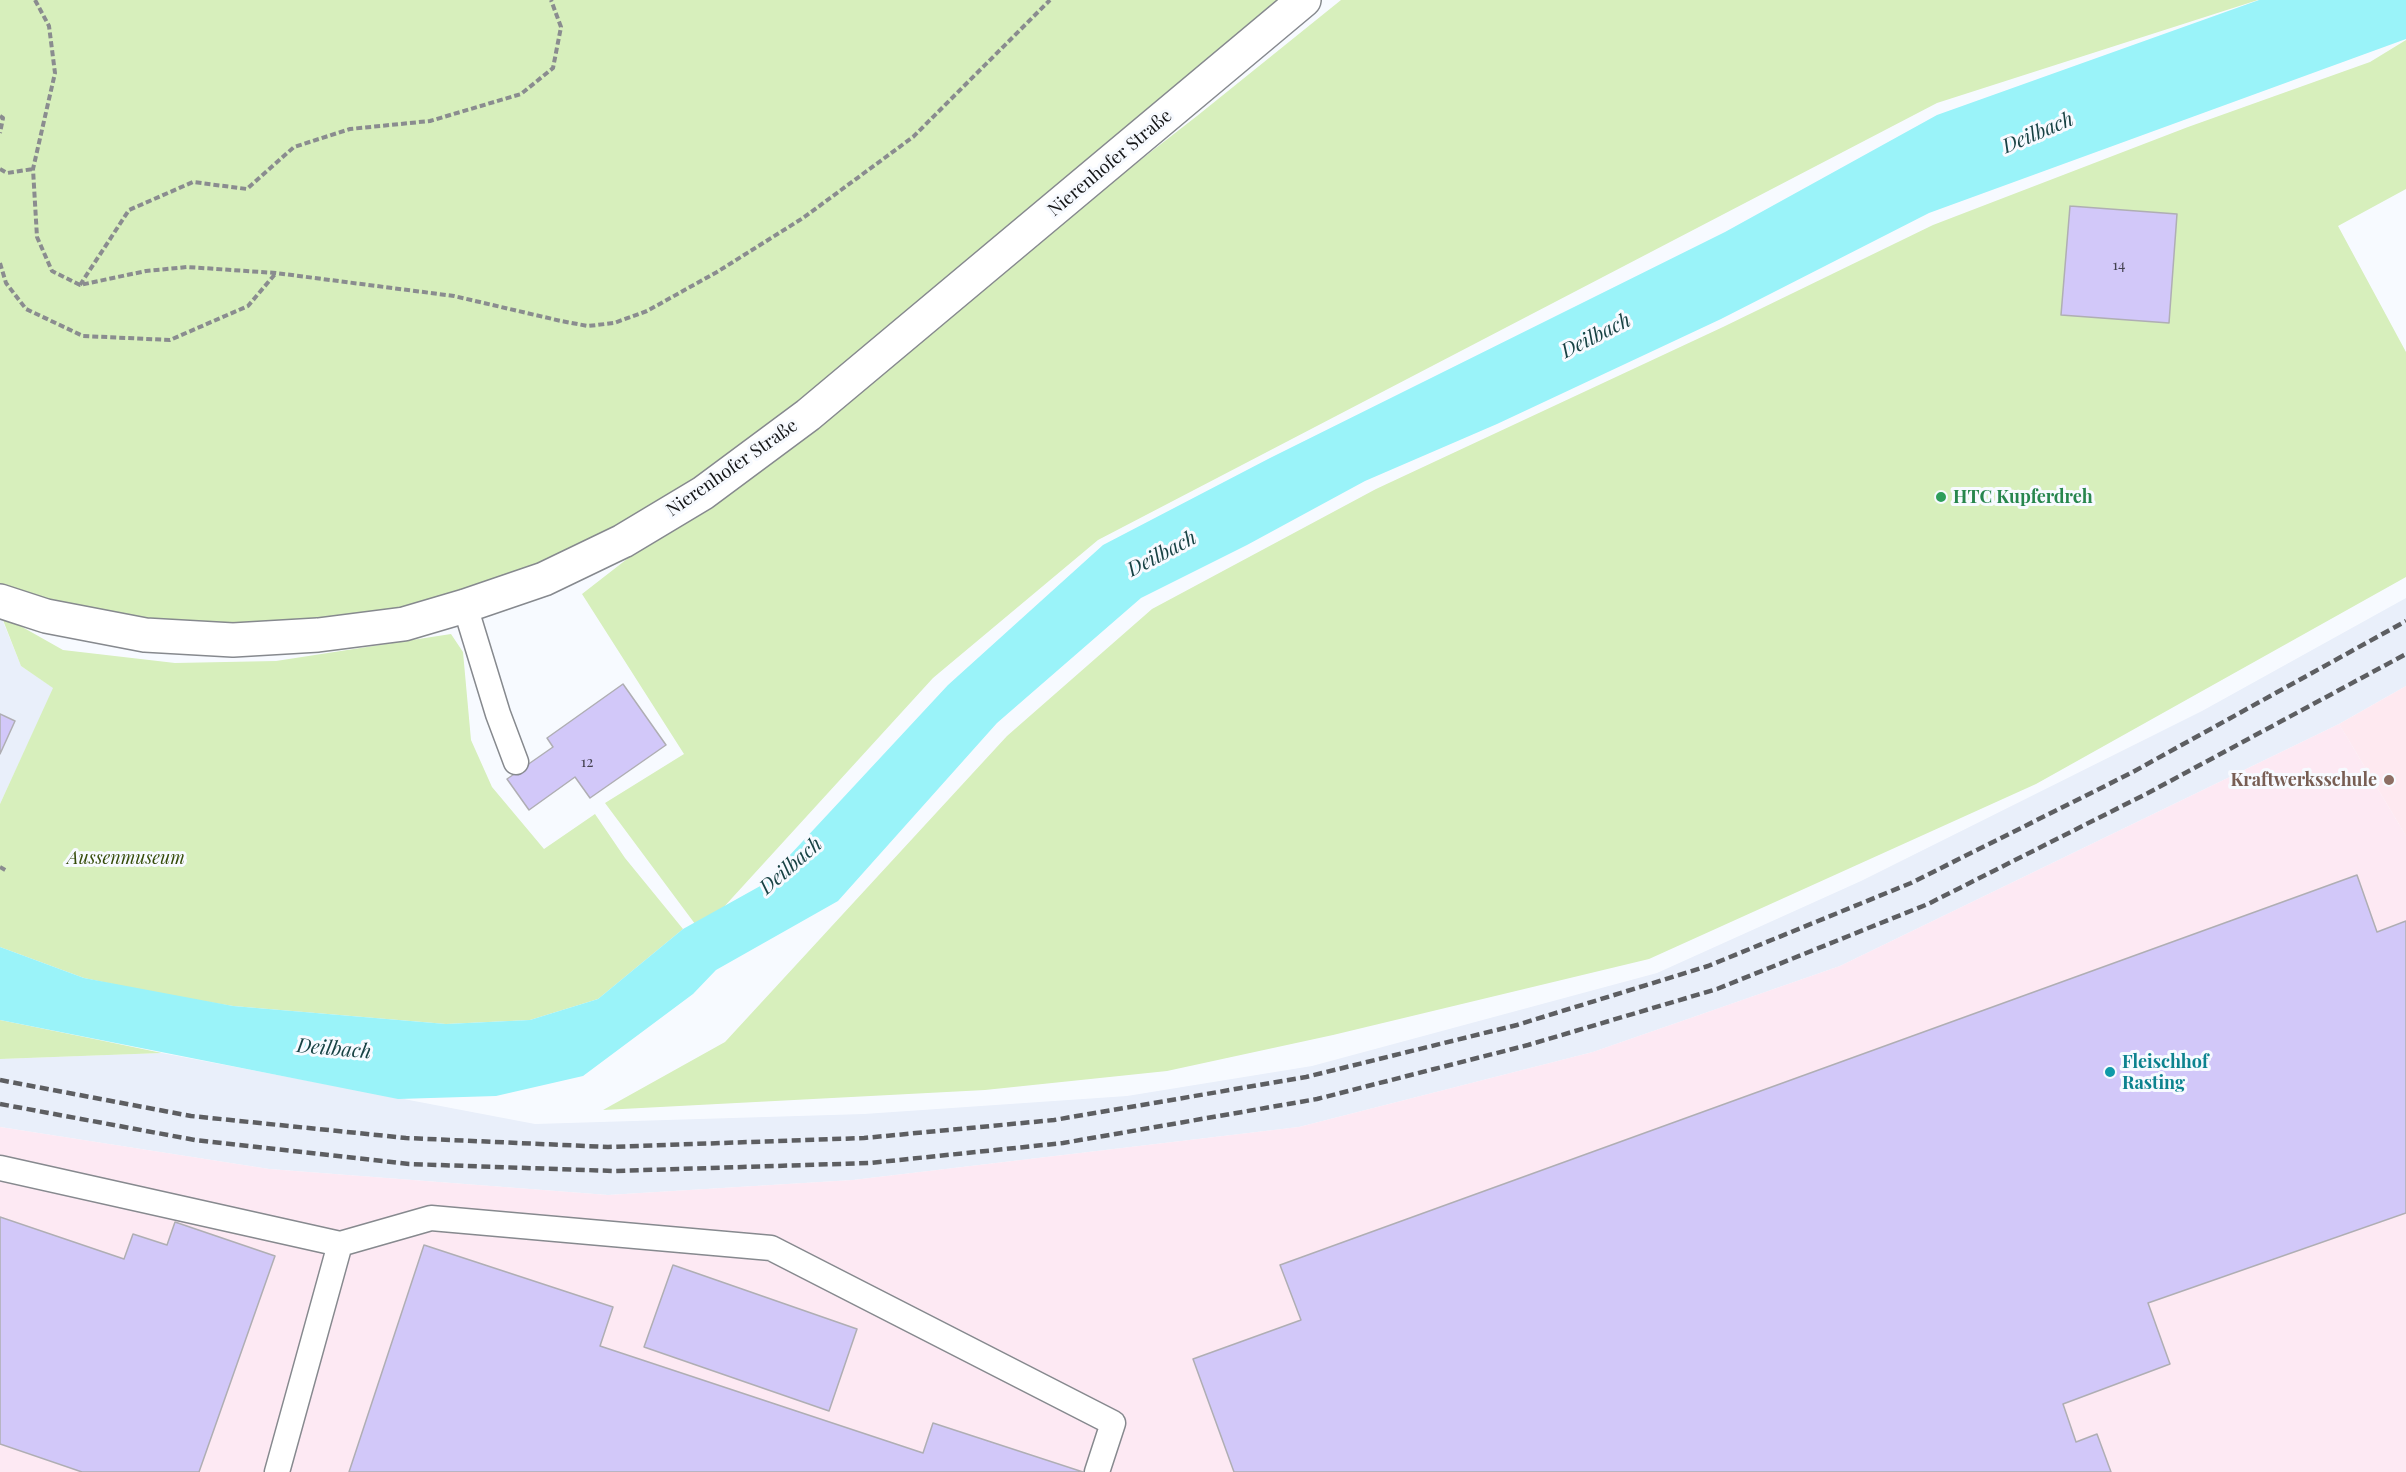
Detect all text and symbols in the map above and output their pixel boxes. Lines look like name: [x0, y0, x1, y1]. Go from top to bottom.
street label: Nierenhofer Straße: [1044, 105, 1176, 221]
water label: Deilbach: [1999, 107, 2077, 159]
house number: 14: [2113, 256, 2125, 274]
water label: Deilbach: [1557, 308, 1635, 364]
street label: Nierenhofer Straße: [662, 415, 802, 521]
place label: HTC Kupferdreh: [1953, 486, 2093, 508]
marker: HTC Kupferdreh: [1934, 490, 1948, 504]
water label: Deilbach: [1123, 526, 1201, 582]
house number: 12: [581, 753, 593, 771]
place label: Kraftwerksschule: [2231, 769, 2377, 791]
marker: Kraftwerksschule: [2382, 773, 2396, 787]
water label: Deilbach: [755, 832, 827, 900]
park label: Aussenmuseum: [67, 847, 185, 869]
water label: Deilbach: [296, 1034, 372, 1064]
place label: Fleischhof Rasting: [2122, 1051, 2208, 1094]
marker: Fleischhof Rasting: [2103, 1065, 2117, 1079]

